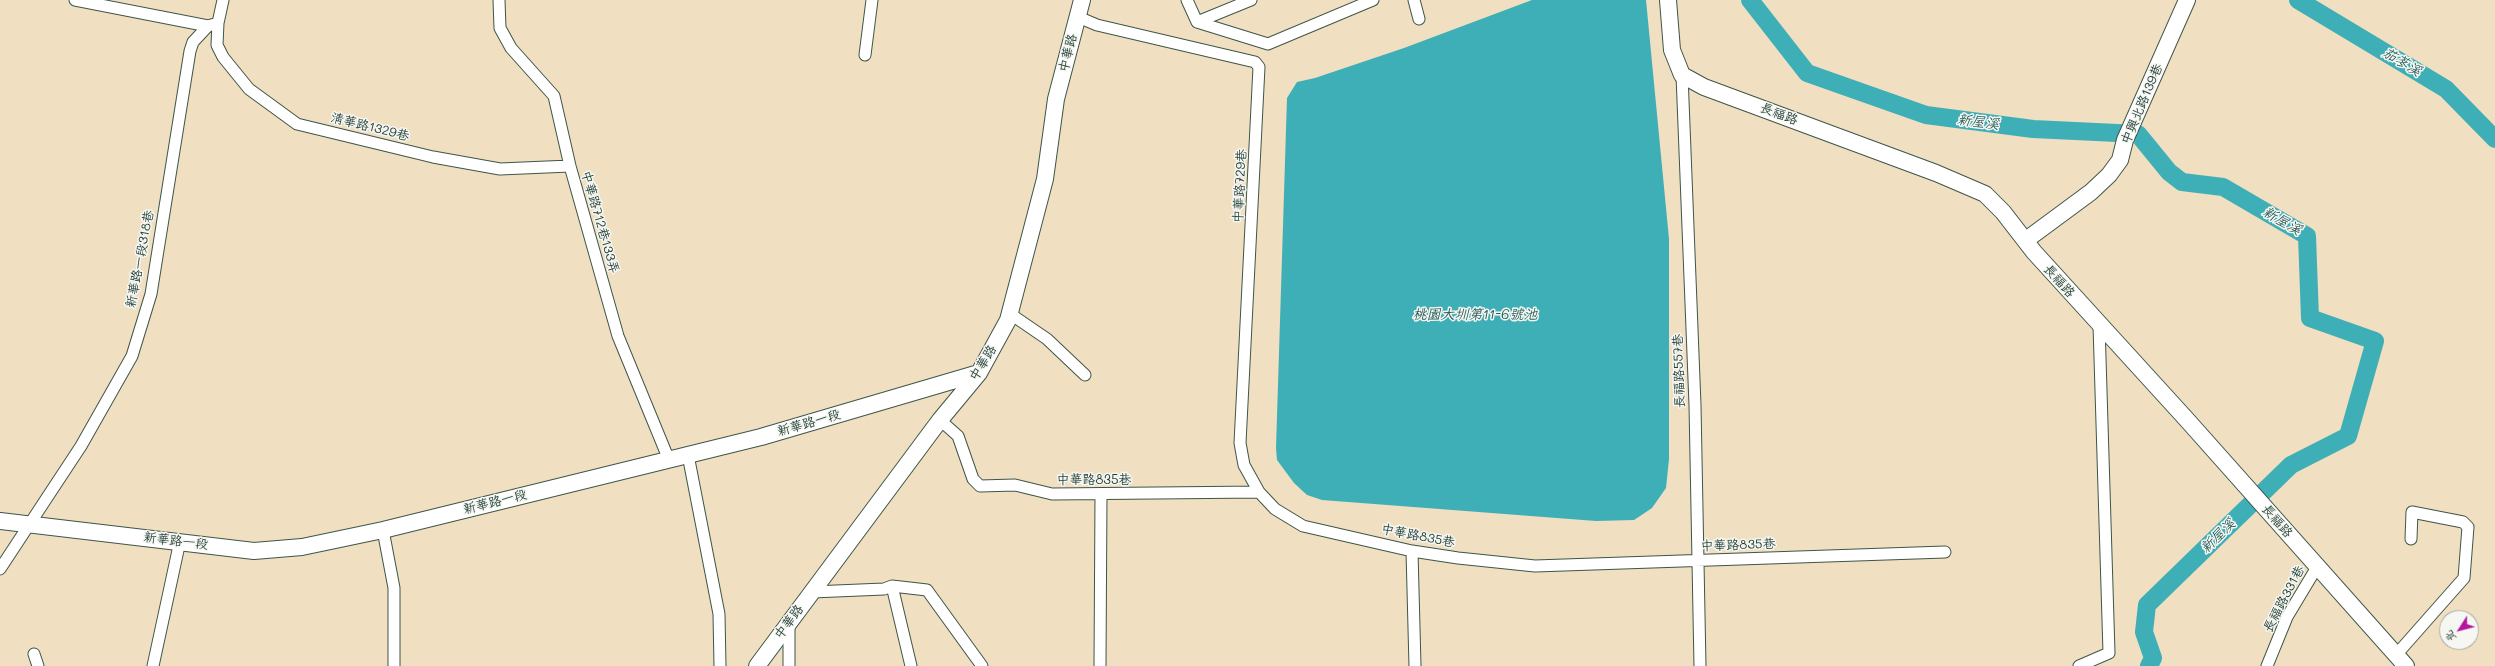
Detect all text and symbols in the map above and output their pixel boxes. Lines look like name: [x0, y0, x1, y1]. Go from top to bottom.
street label: 中華路: [1056, 32, 1080, 74]
water label: 茄苳溪: [2380, 44, 2424, 80]
street label: 中興北路139巷: [2118, 61, 2166, 147]
street label: 長福路: [1758, 100, 1800, 128]
street label: 清華路1329巷: [329, 110, 411, 144]
water label: 新屋溪: [1956, 111, 2000, 133]
street label: 中華路729巷: [1230, 149, 1250, 223]
street label: 中華路712巷133弄: [578, 169, 622, 275]
water label: 新屋溪: [2260, 203, 2304, 239]
street label: 新華路一段318巷: [123, 209, 157, 309]
street label: 長福路: [2040, 261, 2078, 301]
water label: 桃園大圳第11-6號池: [1413, 307, 1537, 323]
street label: 長福路557巷: [1670, 334, 1688, 408]
street label: 中華路: [966, 342, 1000, 384]
street label: 新華路一段: [776, 407, 842, 439]
street label: 中華路835巷: [1056, 472, 1132, 488]
street label: 新華路一段: [462, 487, 528, 517]
street label: 長福路: [2258, 501, 2296, 541]
water label: 新屋溪: [2197, 515, 2239, 557]
street label: 中華路835巷: [1380, 521, 1456, 551]
street label: 新華路一段: [143, 529, 209, 553]
street label: 中華路835巷: [1700, 536, 1776, 554]
street label: 長福路331巷: [2260, 563, 2308, 635]
street label: 中華路: [771, 602, 807, 642]
north arrow: [2439, 610, 2479, 650]
text: 北: [2440, 628, 2459, 646]

